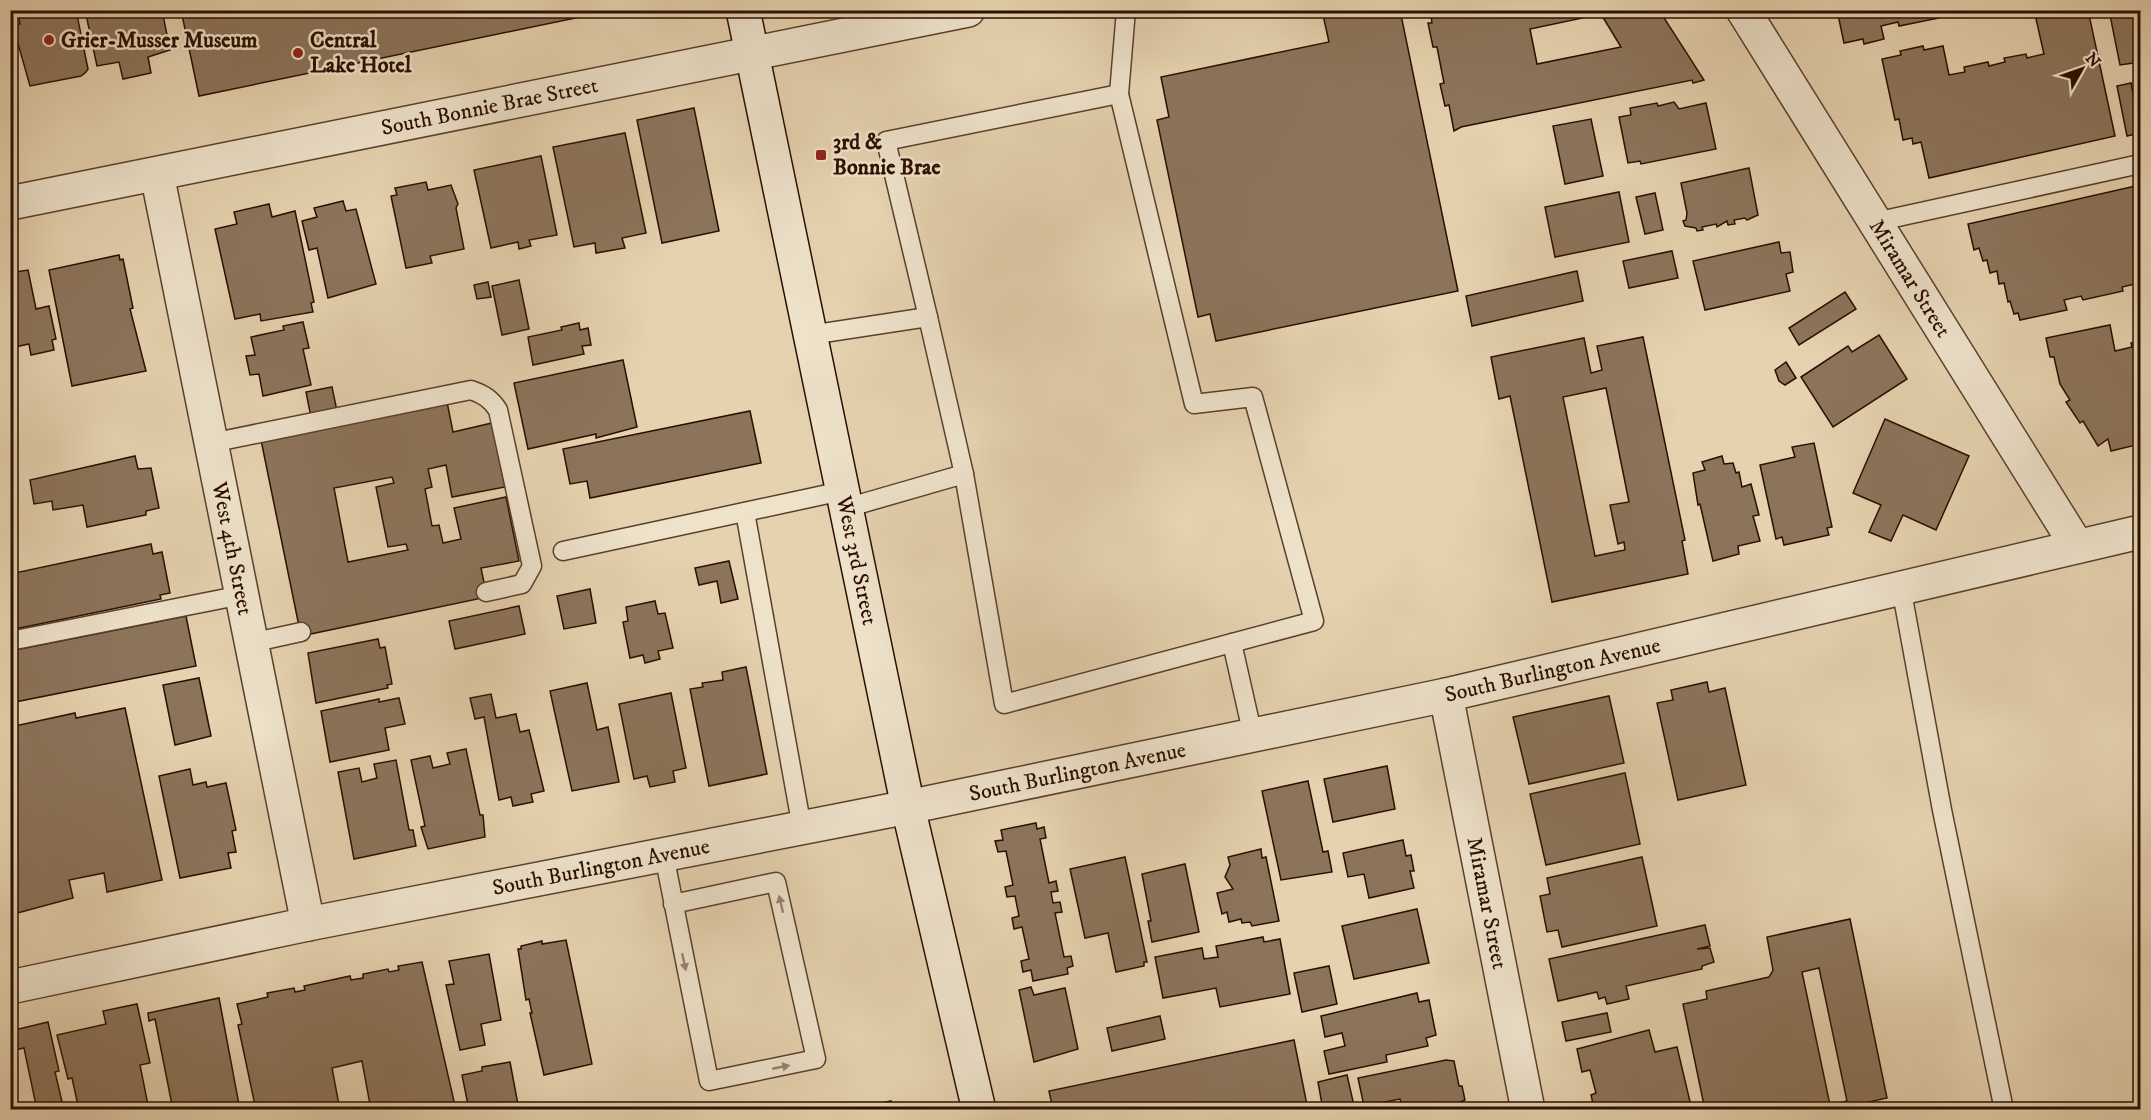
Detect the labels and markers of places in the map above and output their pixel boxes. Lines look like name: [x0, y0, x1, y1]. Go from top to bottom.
place label: Grier-Musser Museum: [61, 27, 258, 54]
place label: Central Lake Hotel: [310, 27, 412, 79]
marker: Grier-Musser Museum: [42, 33, 56, 47]
marker: Central Lake Hotel: [291, 46, 305, 60]
place label: 3rd & Bonnie Brae: [833, 129, 941, 181]
marker: 3rd & Bonnie Brae: [814, 148, 828, 162]

